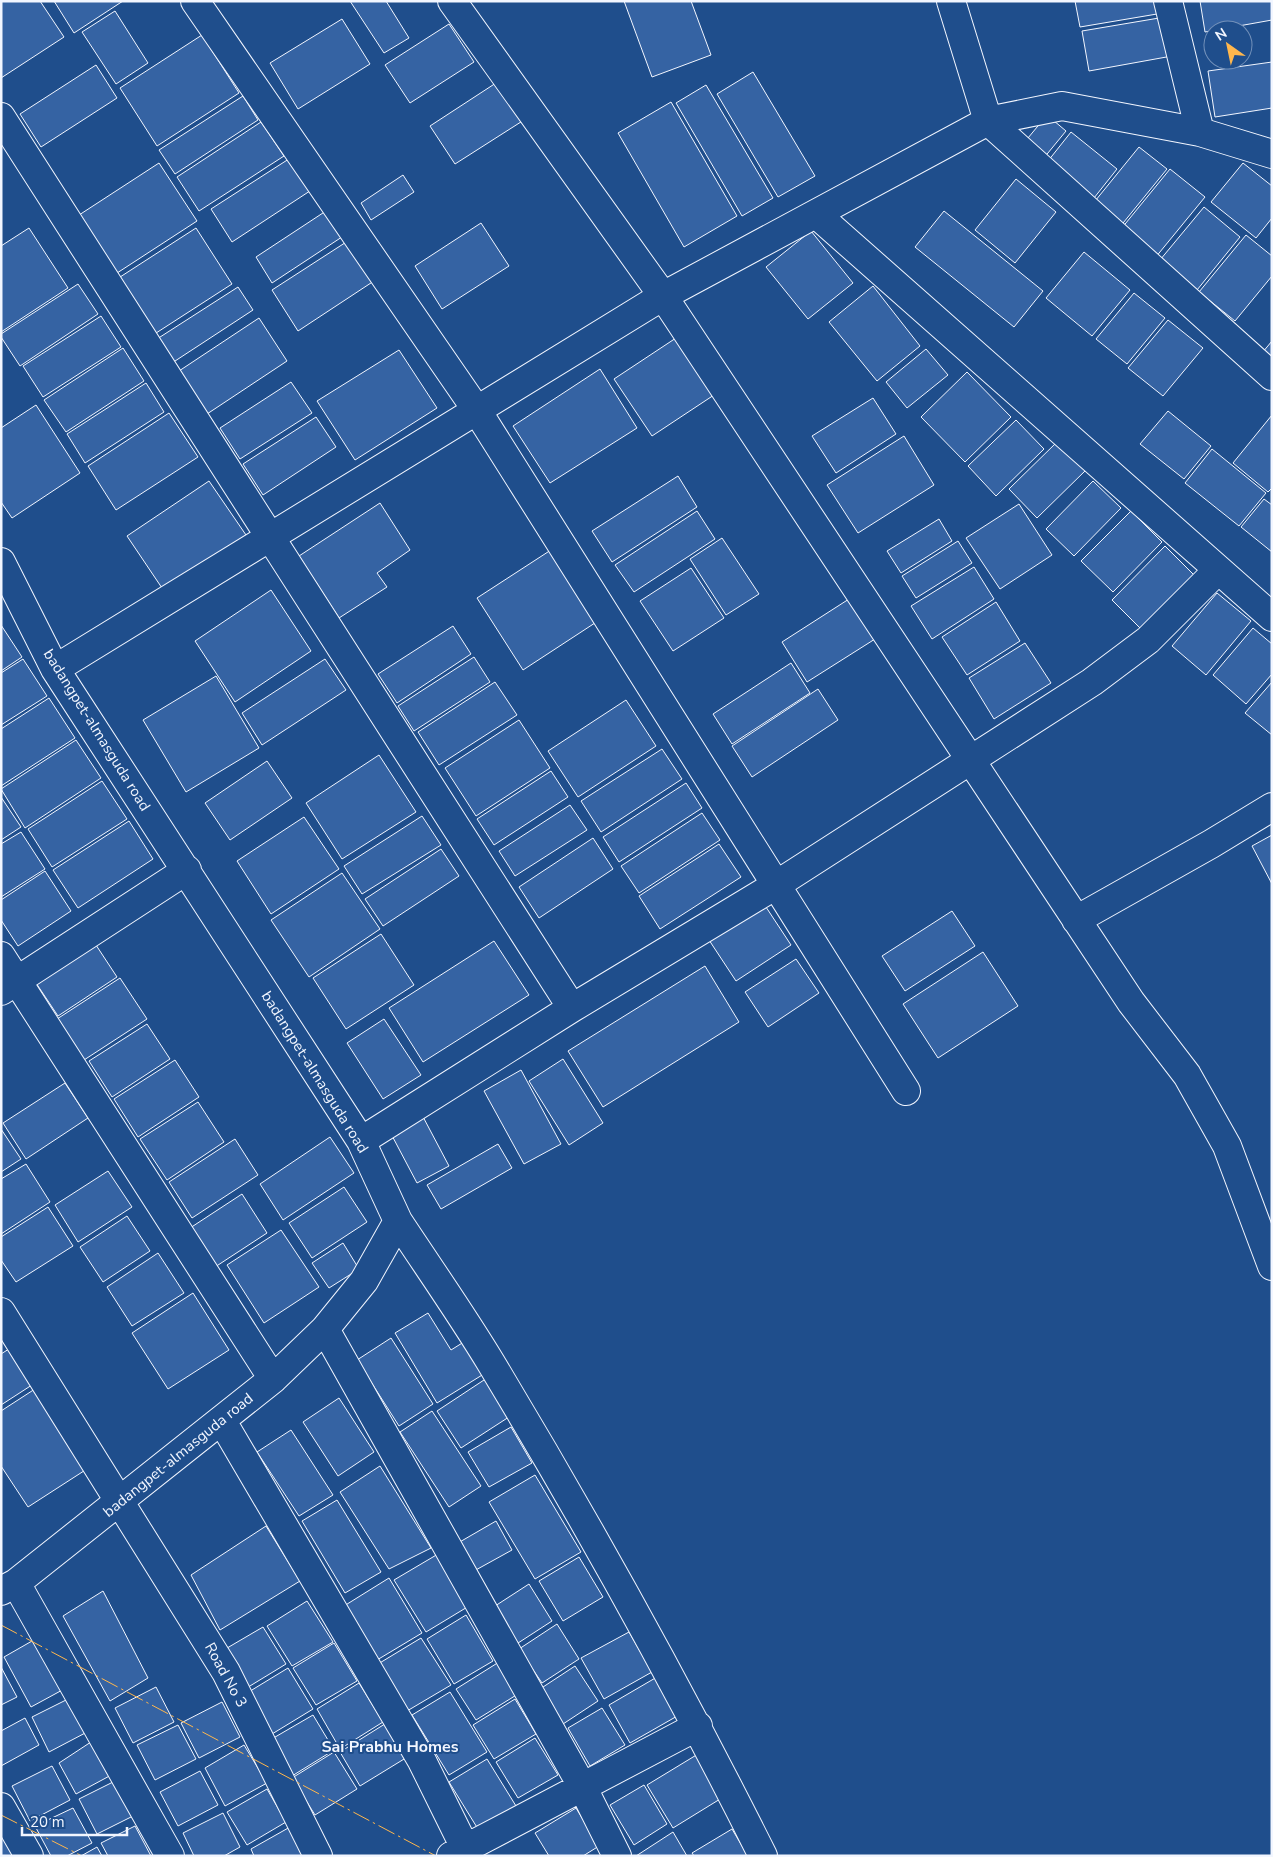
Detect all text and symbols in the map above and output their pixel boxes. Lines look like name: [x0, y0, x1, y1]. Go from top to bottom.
north arrow: [1203, 20, 1253, 70]
text: N: [1212, 24, 1231, 45]
street label: badangpet-almasguda road: [39, 645, 155, 815]
street label: badangpet-almasguda road: [257, 987, 373, 1157]
street label: badangpet-almasguda road: [99, 1388, 257, 1522]
street label: Road No 3: [200, 1639, 252, 1711]
district label: Sai Prabhu Homes: [321, 1736, 459, 1758]
scale bar: [22, 1804, 128, 1836]
text: 20 m: [30, 1812, 65, 1832]

